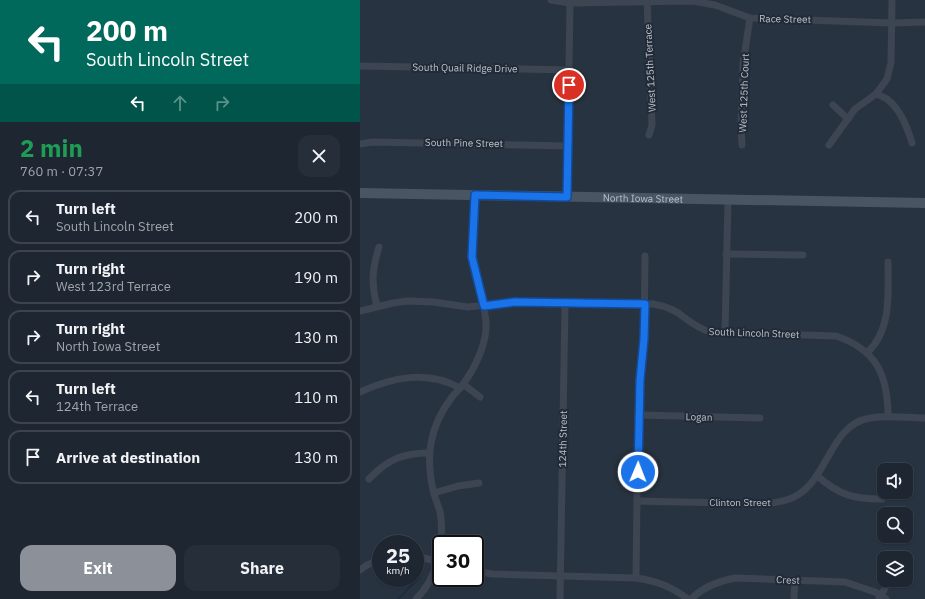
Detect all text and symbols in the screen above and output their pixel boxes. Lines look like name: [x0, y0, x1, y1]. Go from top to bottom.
text: 200 m: [86, 12, 168, 49]
street label: Race Street: [759, 12, 812, 26]
icon: left: [20, 16, 72, 68]
street label: West 125th Terrace: [641, 23, 659, 112]
text: South Lincoln Street: [86, 48, 249, 71]
street label: West 125th Court: [736, 53, 752, 133]
street label: South Quail Ridge Drive: [412, 61, 518, 75]
pin: [552, 68, 586, 102]
icon: arrive: [558, 74, 580, 96]
icon: left: [127, 92, 149, 114]
icon: ahead: [169, 92, 191, 114]
icon: right: [211, 92, 233, 114]
text: 2 min: [20, 132, 83, 164]
button: close: [298, 135, 340, 177]
street label: South Pine Street: [425, 136, 504, 150]
text: 760 m · 07:37: [20, 163, 103, 180]
street label: North Iowa Street: [603, 191, 684, 205]
text: Turn left: [56, 199, 116, 218]
icon: left: [22, 206, 44, 228]
text: 200 m: [294, 208, 338, 227]
text: South Lincoln Street: [56, 218, 174, 235]
text: Turn right: [56, 259, 125, 278]
icon: right: [22, 266, 44, 288]
text: 190 m: [294, 268, 338, 287]
text: West 123rd Terrace: [56, 278, 171, 295]
text: Turn right: [56, 319, 125, 338]
street label: South Lincoln Street: [709, 325, 800, 341]
icon: right: [22, 326, 44, 348]
text: 130 m: [294, 328, 338, 347]
text: North Iowa Street: [56, 338, 160, 355]
text: Turn left: [56, 379, 116, 398]
icon: left: [22, 386, 44, 408]
text: 110 m: [294, 388, 338, 407]
text: 124th Terrace: [56, 398, 138, 415]
street label: 124th Street: [556, 410, 570, 468]
street label: Logan: [685, 410, 713, 424]
icon: arrive: [22, 446, 44, 468]
text: Arrive at destination: [56, 448, 200, 467]
text: 130 m: [294, 448, 338, 467]
position arrow: [617, 451, 659, 493]
map controls: [877, 463, 913, 587]
button: sound: [877, 463, 913, 499]
street label: Clinton Street: [709, 496, 771, 509]
button: search: [877, 507, 913, 543]
speed limit sign: 30: [432, 535, 484, 587]
text: 25: [386, 542, 410, 569]
button: Exit: [20, 545, 176, 591]
button: Share: [184, 545, 340, 591]
button: layers: [877, 551, 913, 587]
text: km/h: [386, 564, 410, 577]
street label: Crest: [776, 573, 801, 587]

